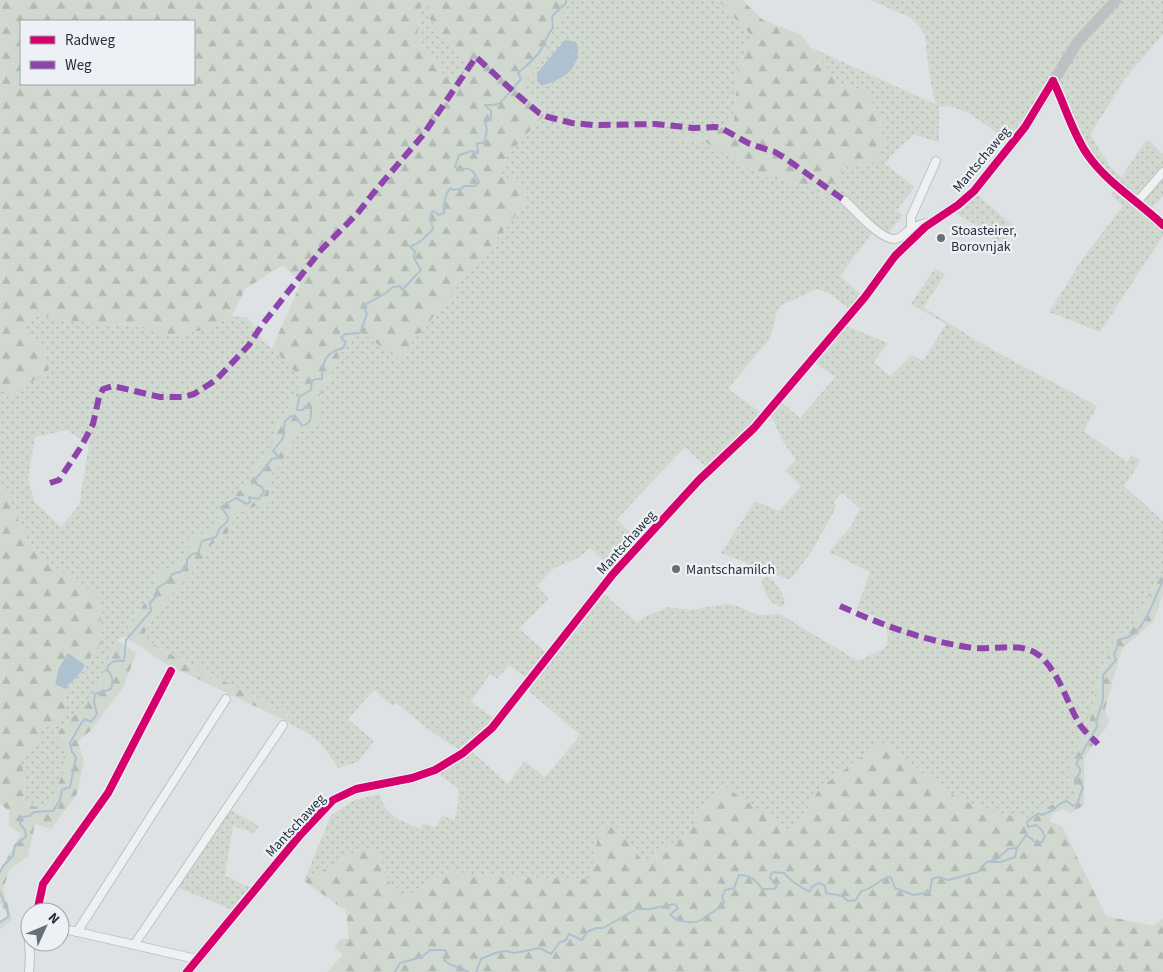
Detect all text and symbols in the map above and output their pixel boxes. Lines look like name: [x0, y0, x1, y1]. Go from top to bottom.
legend: [20, 20, 195, 85]
text: Radweg: [65, 30, 115, 51]
text: Weg: [65, 55, 92, 76]
street label: Mantschaweg: [948, 122, 1015, 197]
place label: Stoasteirer, Borovnjak: [951, 221, 1017, 257]
marker: Stoasteirer, Borovnjak: [935, 232, 947, 244]
street label: Mantschaweg: [592, 506, 661, 579]
place label: Mantschamilch: [686, 560, 775, 580]
marker: Mantschamilch: [670, 563, 682, 575]
street label: Mantschaweg: [261, 790, 330, 862]
north arrow: [20, 902, 70, 952]
text: N: [43, 908, 64, 929]

